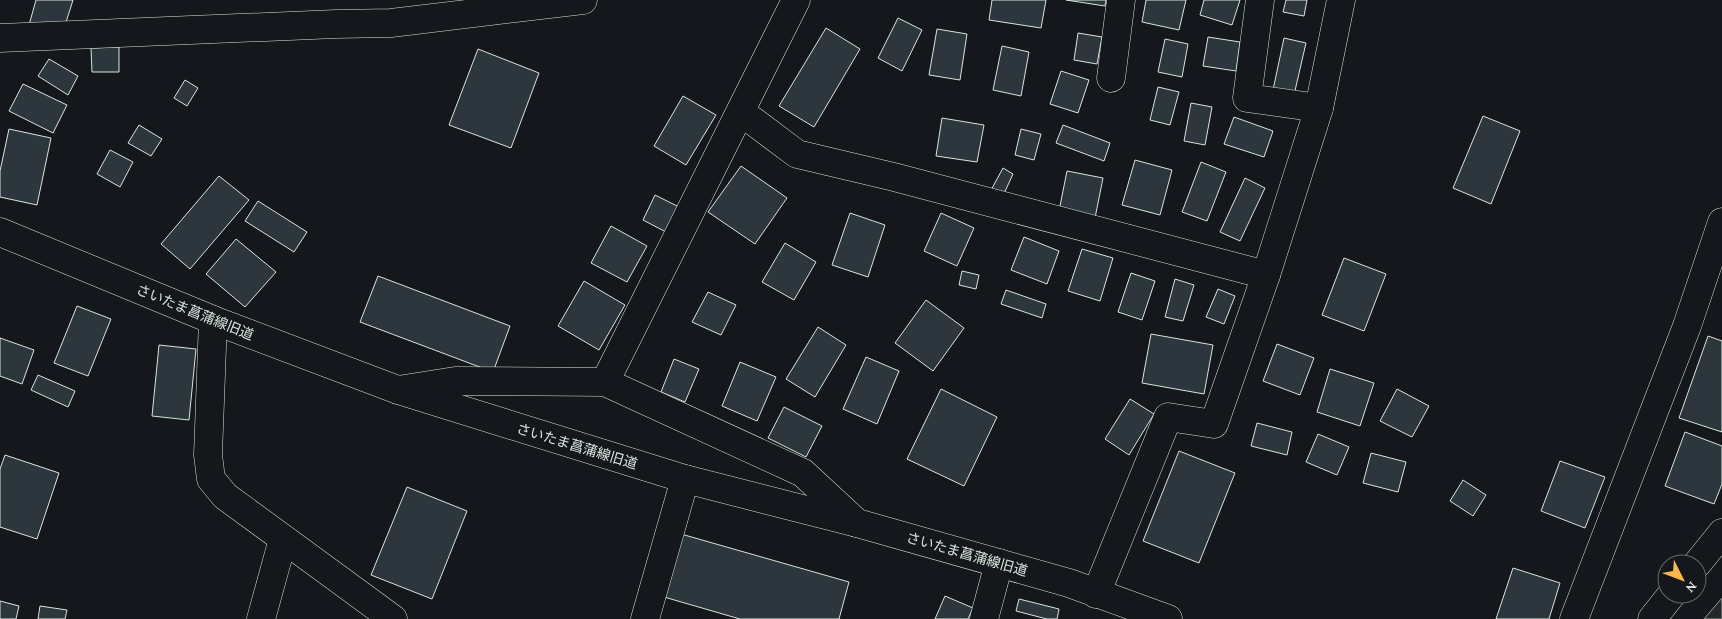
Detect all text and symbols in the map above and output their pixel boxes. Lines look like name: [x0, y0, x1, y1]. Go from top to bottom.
street label: さいたま菖蒲線旧道: [134, 281, 256, 343]
street label: さいたま菖蒲線旧道: [515, 420, 639, 472]
street label: さいたま菖蒲線旧道: [904, 529, 1030, 579]
north arrow: [1657, 554, 1707, 604]
text: N: [1682, 579, 1701, 597]

